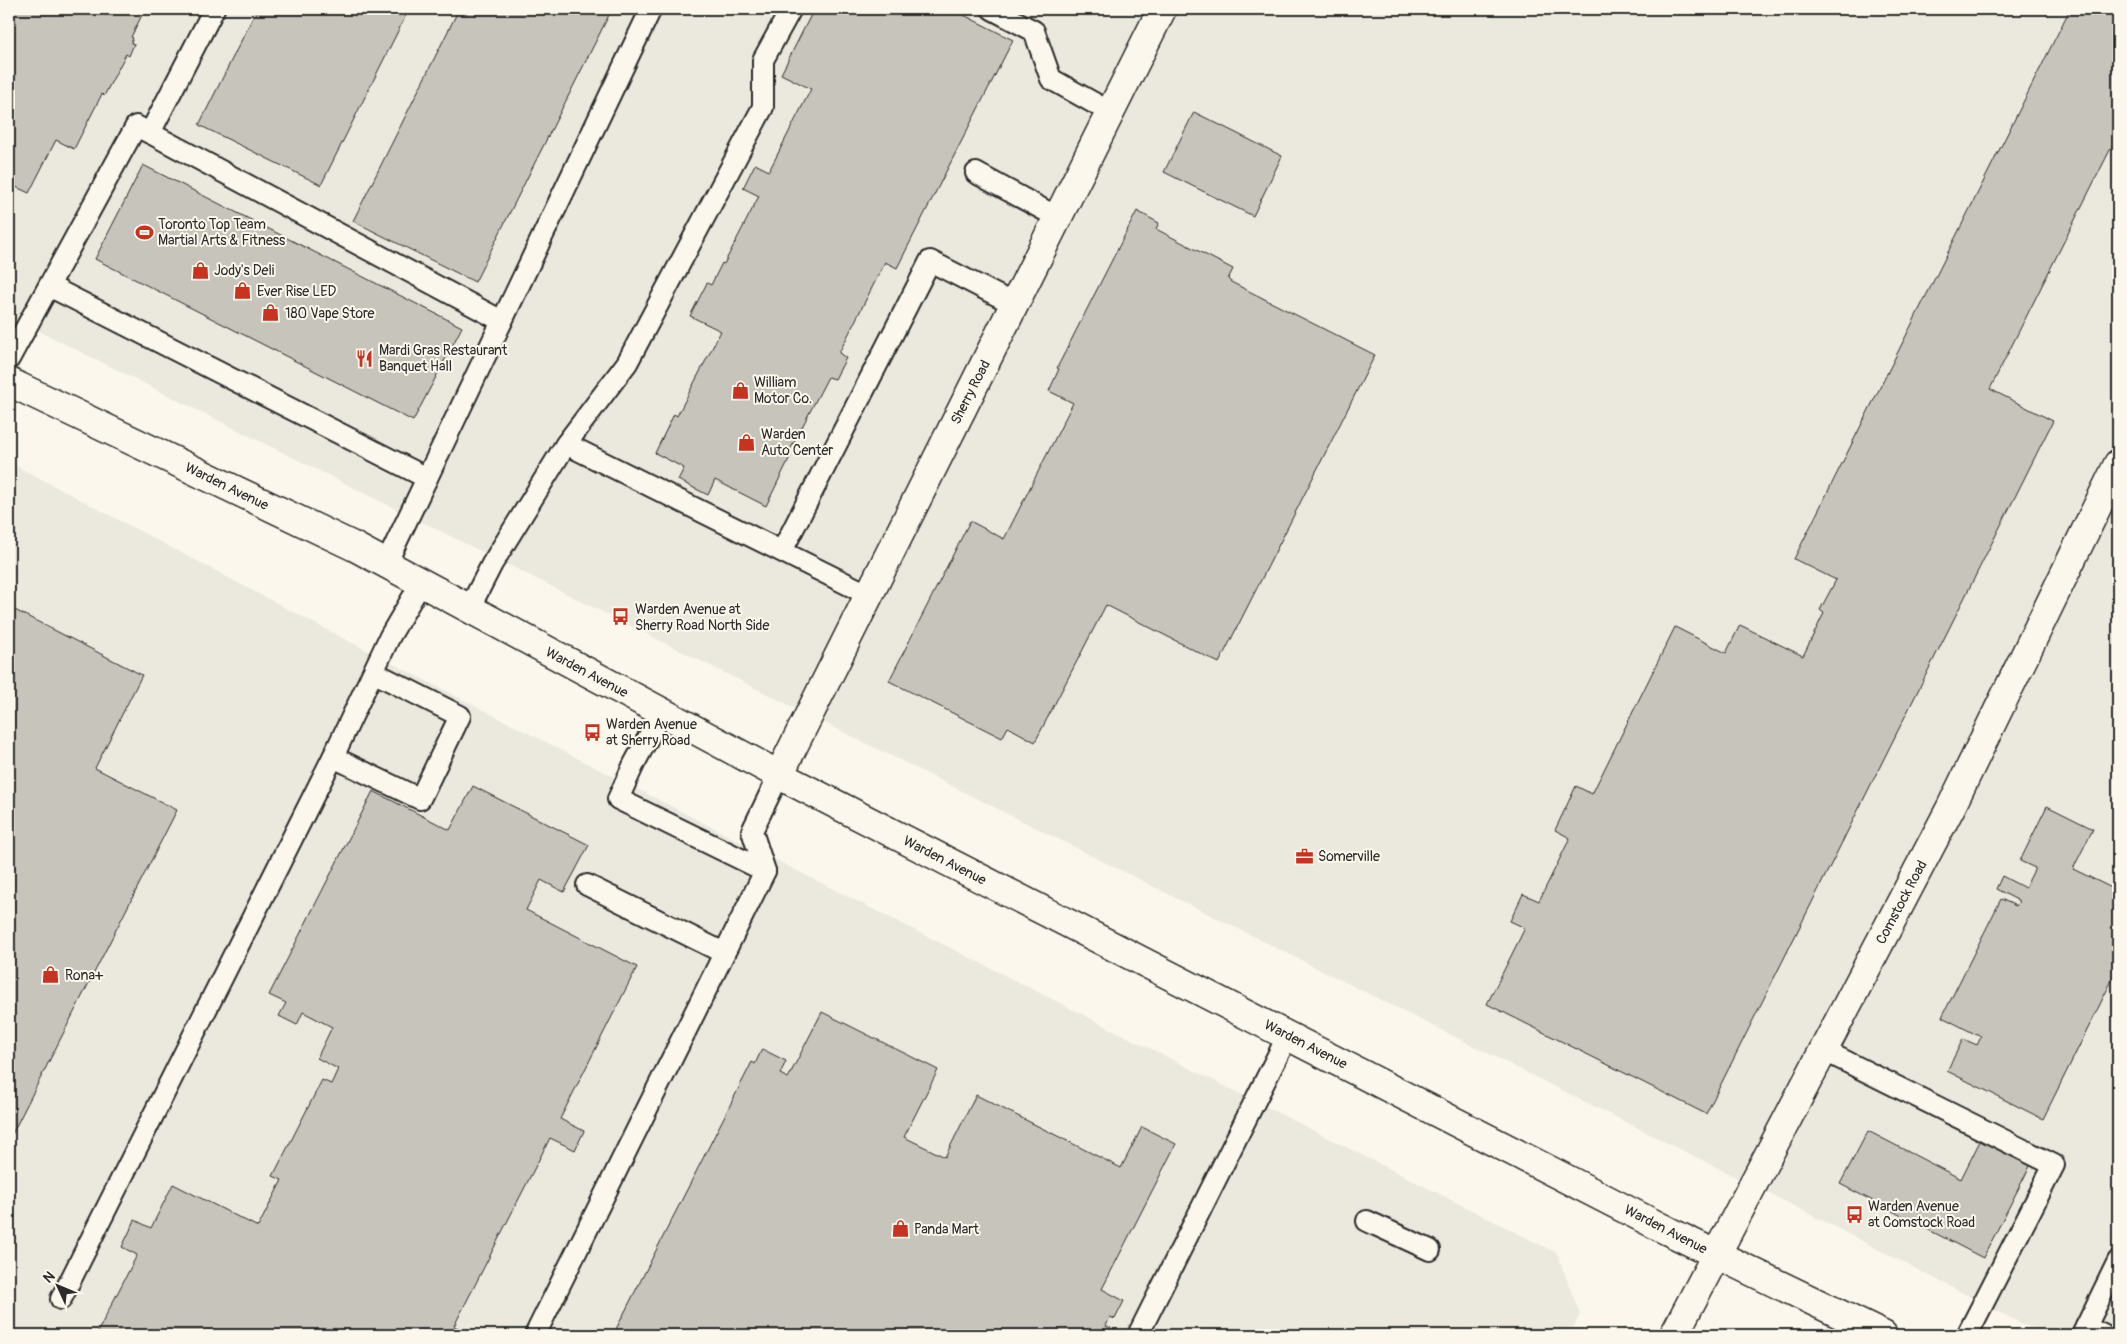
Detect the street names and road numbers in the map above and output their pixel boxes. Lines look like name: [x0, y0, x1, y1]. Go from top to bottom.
street label: Sherry Road: [947, 357, 994, 427]
street label: Warden Avenue: [182, 459, 271, 514]
street label: Warden Avenue: [543, 644, 631, 701]
street label: Warden Avenue: [900, 832, 989, 889]
street label: Comstock Road: [1872, 857, 1931, 947]
street label: Warden Avenue: [1261, 1016, 1350, 1073]
street label: Warden Avenue: [1621, 1201, 1710, 1258]

